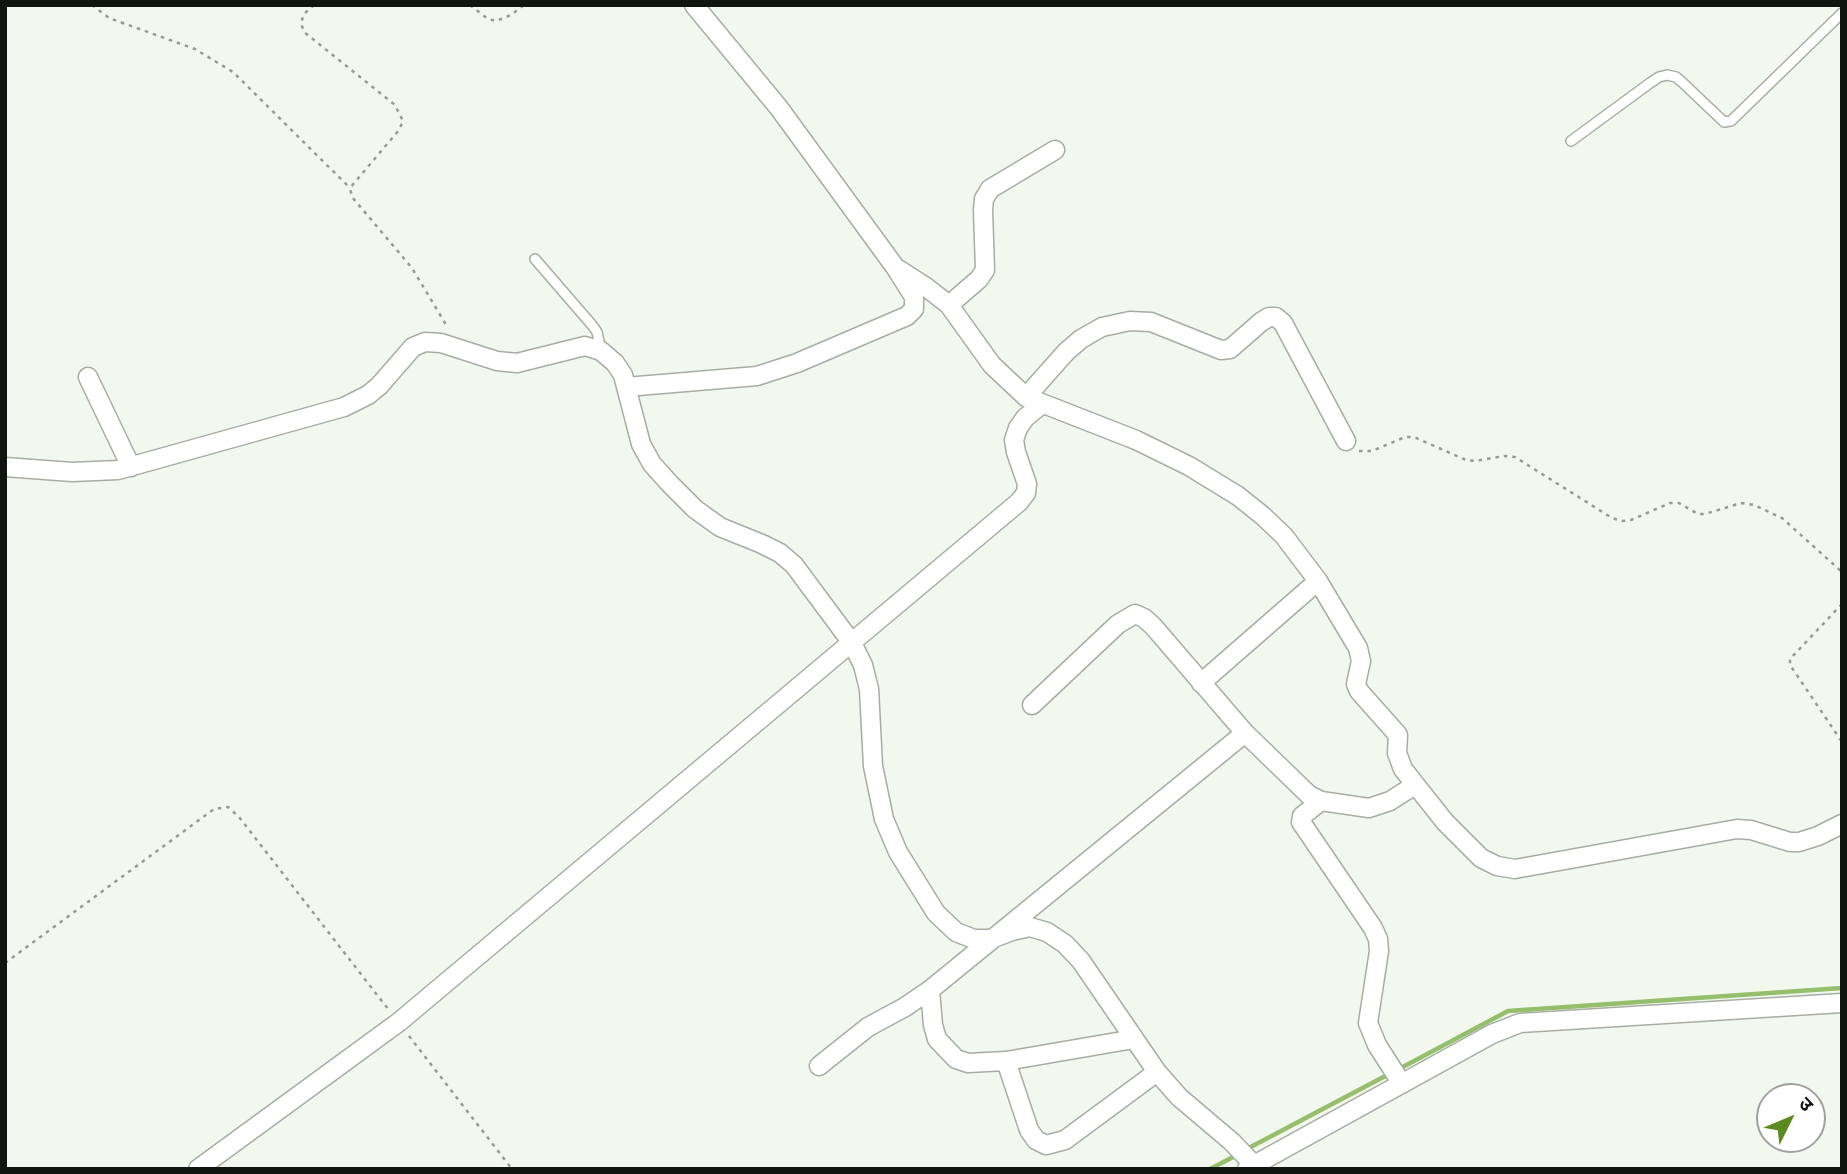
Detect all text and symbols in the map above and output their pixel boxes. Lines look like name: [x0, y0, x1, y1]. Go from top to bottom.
north arrow: [1756, 1083, 1826, 1153]
text: उ: [1793, 1093, 1817, 1117]

